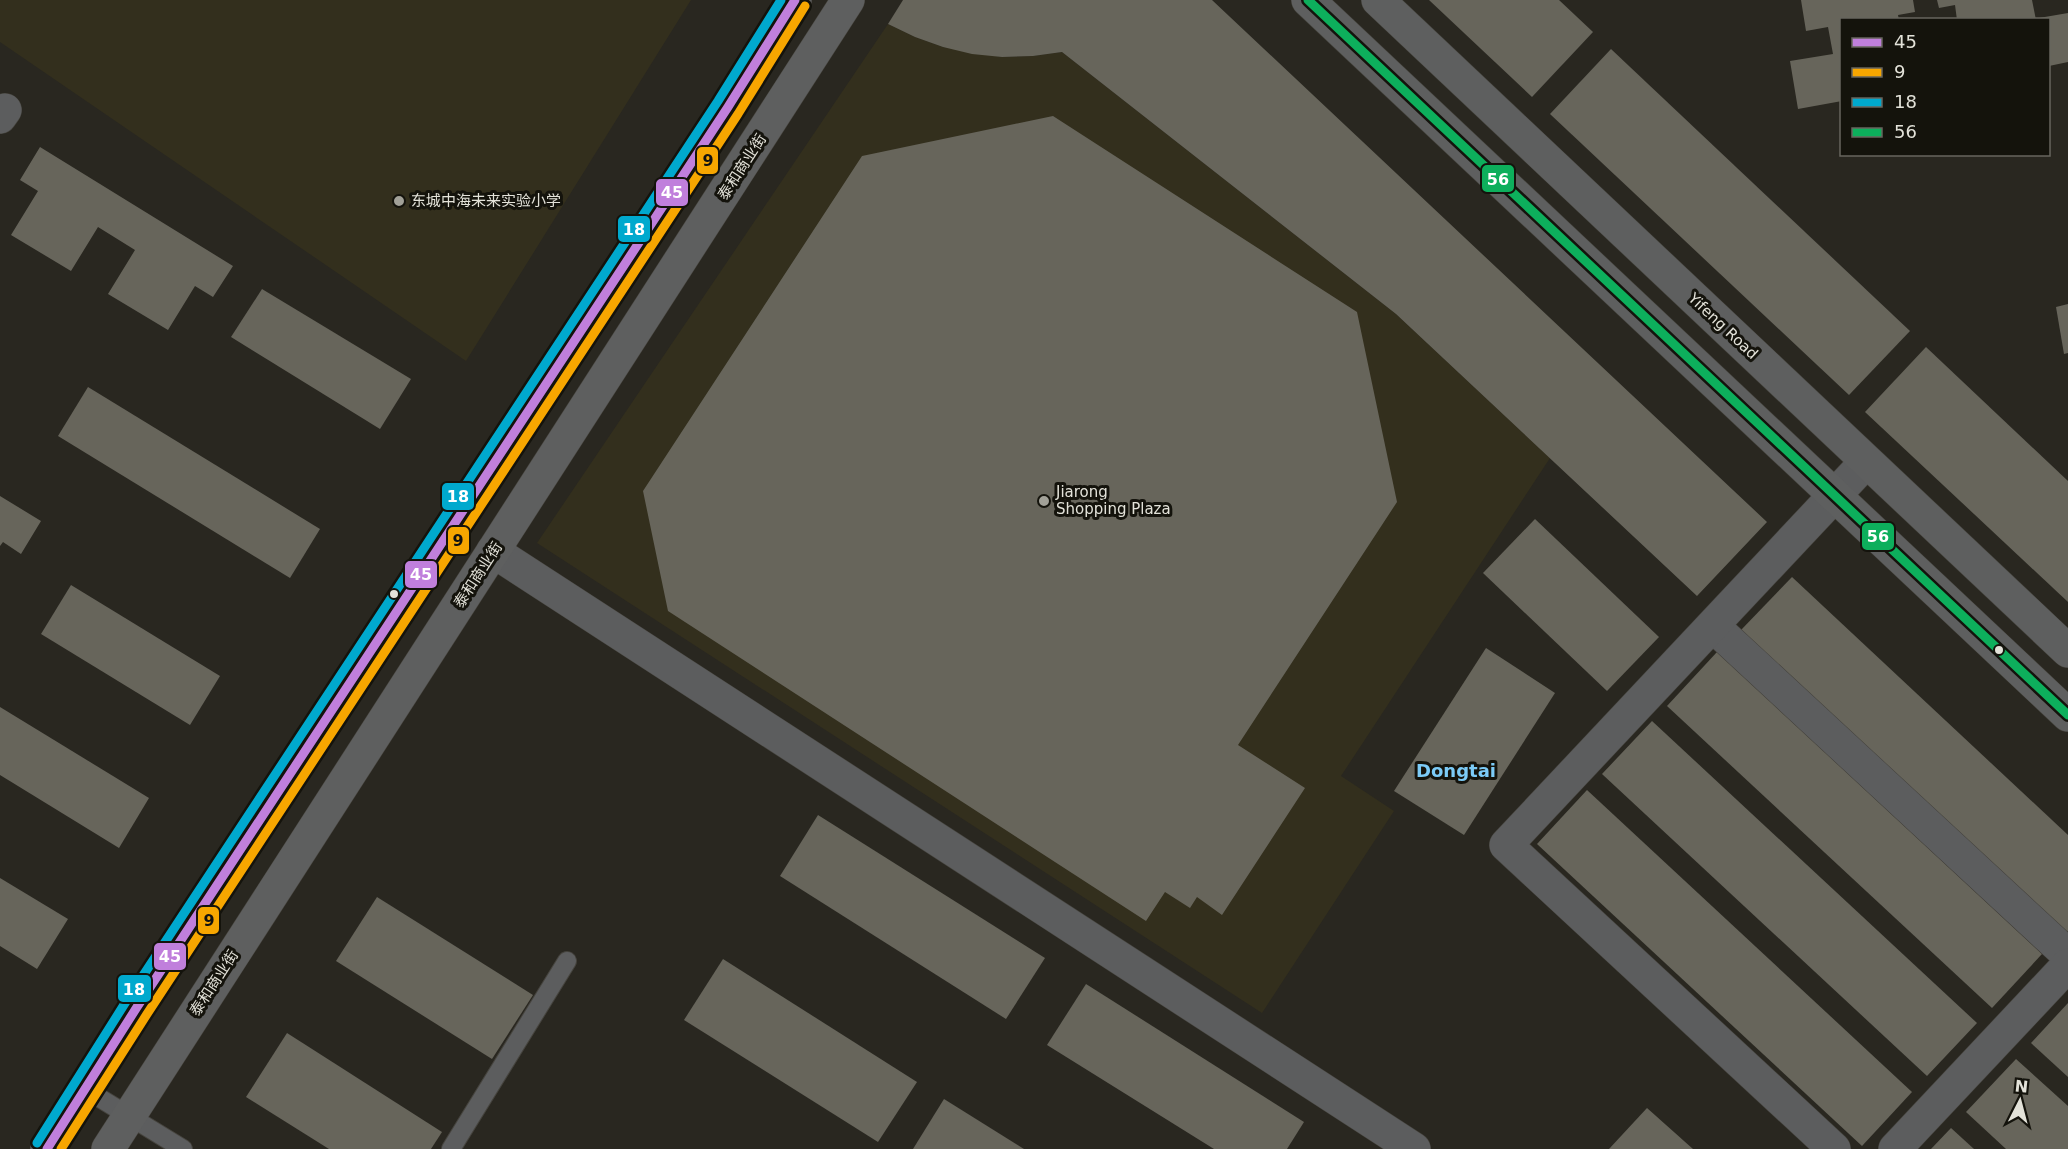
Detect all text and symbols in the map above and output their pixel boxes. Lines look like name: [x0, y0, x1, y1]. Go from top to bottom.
legend: [1840, 18, 2050, 156]
text: 45: [1894, 31, 1917, 52]
text: 9: [1894, 61, 1905, 82]
text: 18: [1894, 91, 1917, 112]
text: 56: [1894, 121, 1917, 142]
street label: 泰和商业街: [714, 131, 770, 203]
line badge: 9: [696, 146, 719, 175]
text: 9: [702, 151, 714, 170]
line badge: 56: [1481, 164, 1515, 193]
text: 56: [1487, 170, 1509, 189]
line badge: 45: [655, 178, 689, 207]
text: 45: [661, 183, 683, 202]
place label: 东城中海未来实验小学: [411, 192, 561, 210]
marker: 东城中海未来实验小学: [392, 194, 406, 208]
line badge: 18: [617, 215, 651, 243]
text: 18: [623, 220, 645, 239]
street label: Yifeng Road: [1684, 288, 1762, 363]
line badge: 18: [441, 482, 475, 511]
place label: Jiarong Shopping Plaza: [1055, 483, 1171, 518]
text: 18: [447, 487, 469, 506]
marker: Jiarong Shopping Plaza: [1037, 494, 1051, 508]
line badge: 56: [1861, 522, 1895, 551]
line badge: 9: [447, 526, 470, 555]
text: 56: [1867, 527, 1889, 546]
text: 9: [452, 531, 464, 550]
street label: 泰和商业街: [450, 539, 506, 611]
line badge: 45: [404, 560, 438, 589]
text: 45: [410, 565, 432, 584]
unlabelled marker: [388, 588, 400, 600]
unlabelled marker: [1993, 644, 2005, 656]
district label: Dongtai: [1416, 760, 1496, 781]
line badge: 9: [197, 906, 220, 935]
text: 9: [203, 911, 215, 930]
line badge: 45: [153, 942, 187, 971]
text: 45: [159, 947, 181, 966]
street label: 泰和商业街: [186, 947, 242, 1019]
line badge: 18: [117, 974, 152, 1003]
text: 18: [123, 980, 145, 999]
north arrow: [1990, 1071, 2050, 1131]
text: N: [2014, 1076, 2029, 1097]

